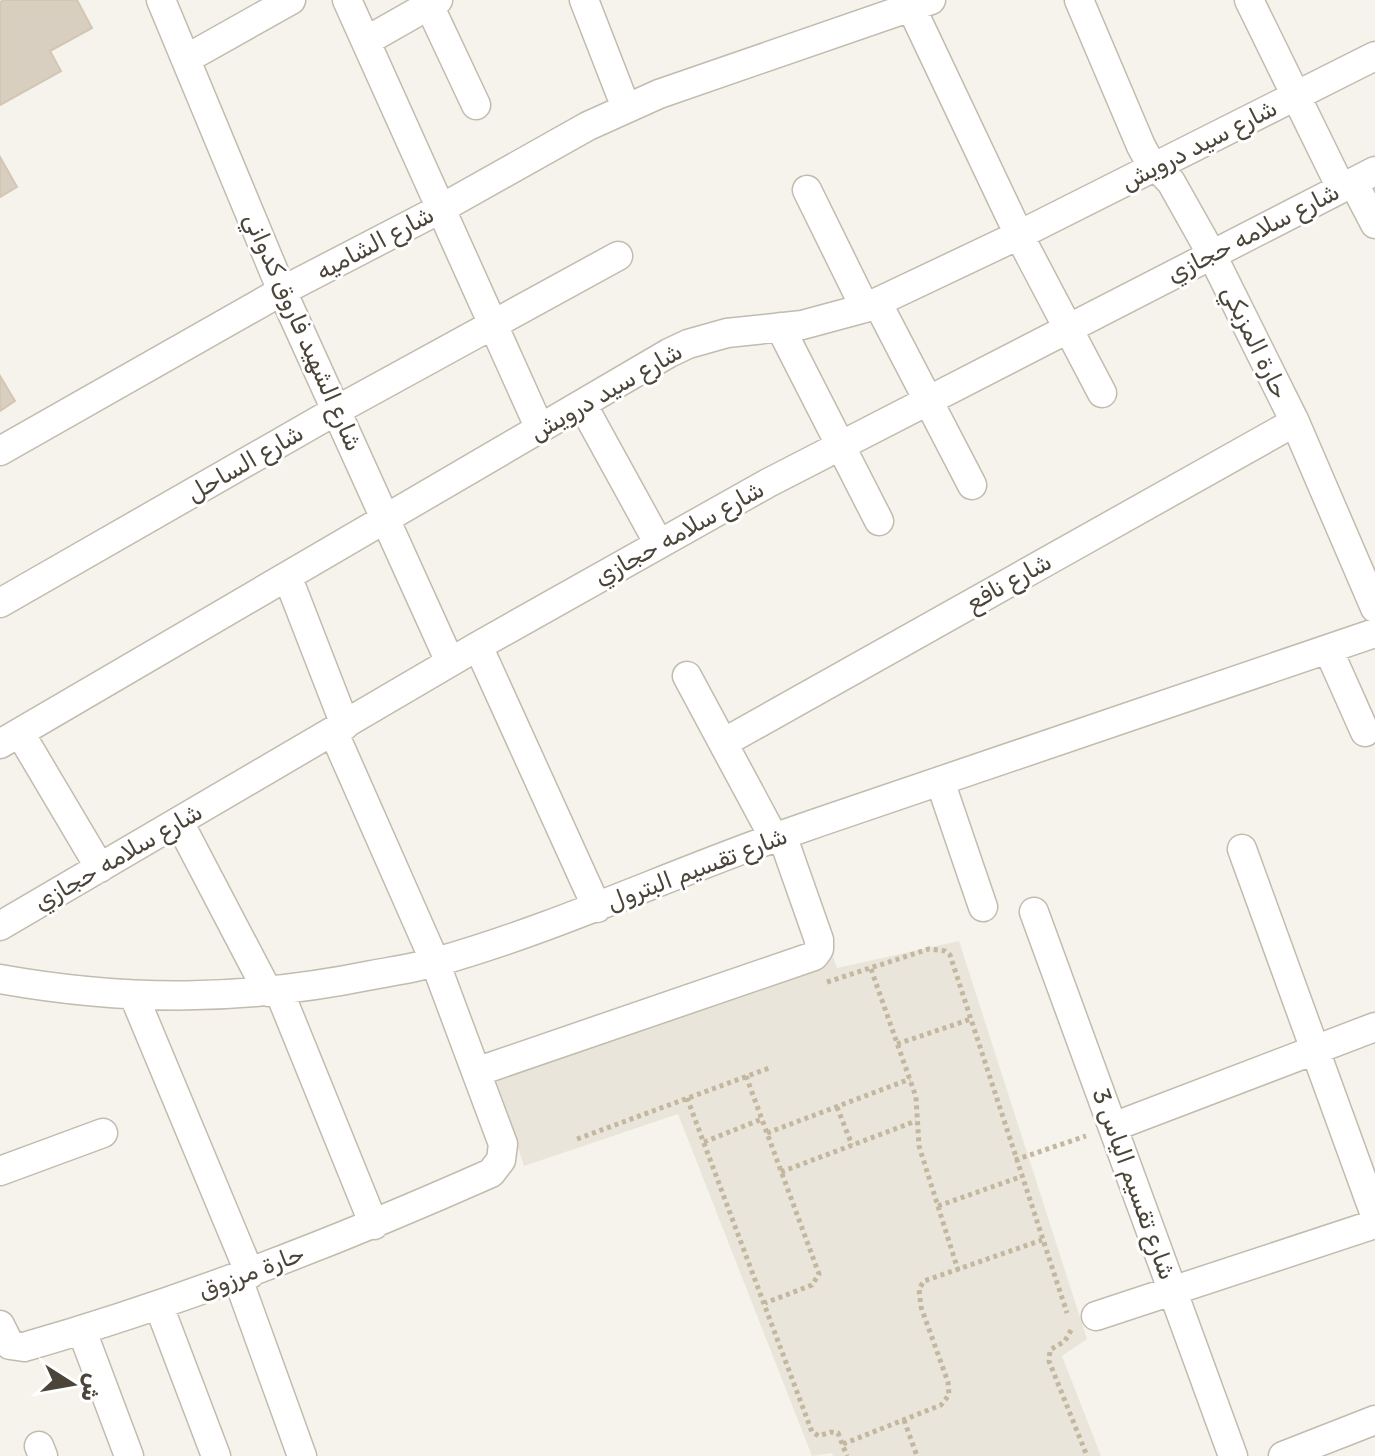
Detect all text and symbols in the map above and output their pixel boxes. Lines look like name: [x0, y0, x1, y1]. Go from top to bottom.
street label: شارع سيد درويش: [1116, 94, 1283, 198]
street label: شارع سلامه حجازي: [1162, 177, 1345, 291]
street label: شارع الشاميه: [311, 200, 440, 287]
street label: شارع الشهيد فاروق كدواني: [234, 209, 368, 457]
street label: حارة المزبكي: [1212, 281, 1294, 405]
street label: شارع سيد درويش: [525, 337, 688, 449]
street label: شارع الساحل: [182, 418, 309, 509]
street label: شارع سلامه حجازي: [589, 475, 770, 594]
street label: شارع نافع: [962, 547, 1058, 619]
street label: شارع سلامه حجازي: [29, 797, 209, 919]
street label: شارع تقسيم البترول: [603, 822, 792, 918]
street label: شارع تقسيم الياس 3: [1084, 1084, 1182, 1284]
street label: حارة مرزوق: [194, 1239, 308, 1305]
north arrow: [32, 1344, 112, 1424]
text: ش: [75, 1371, 107, 1404]

